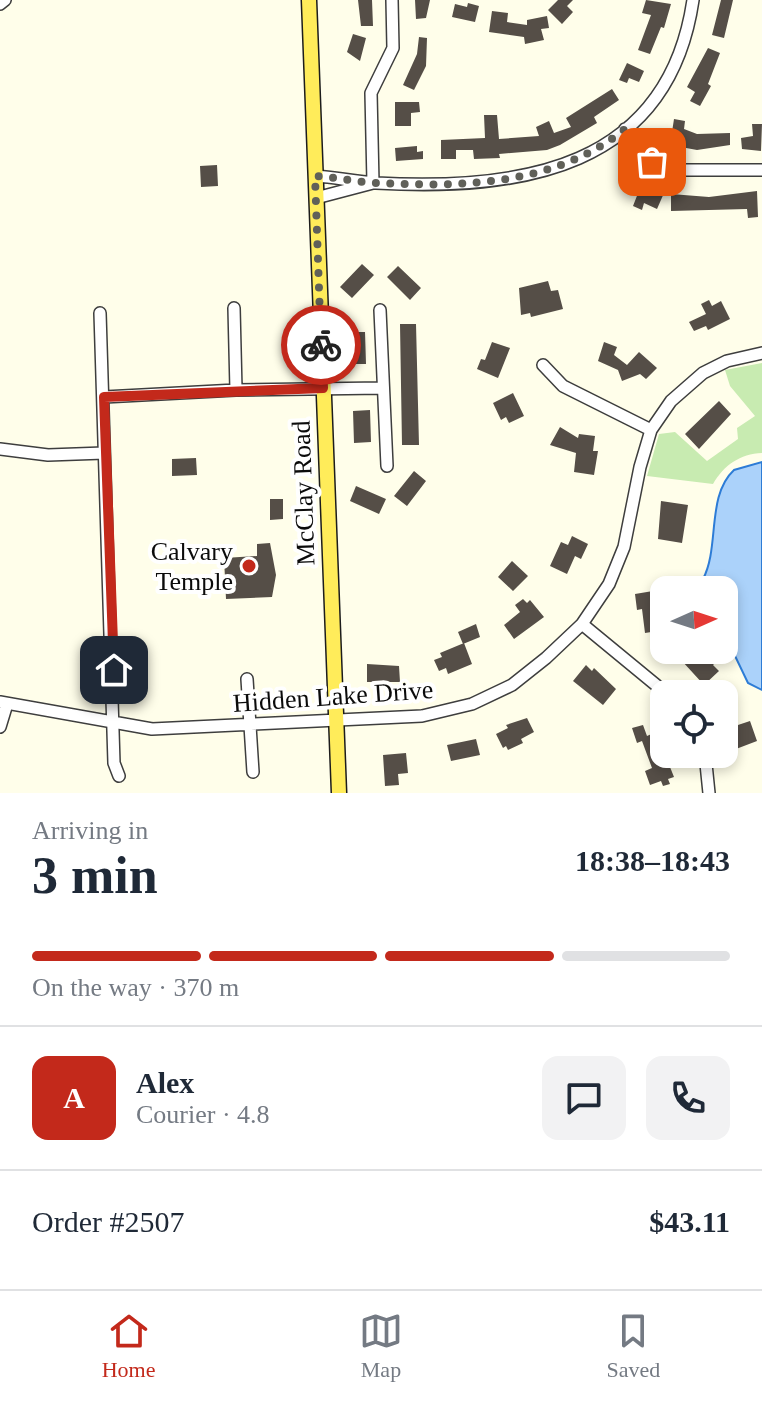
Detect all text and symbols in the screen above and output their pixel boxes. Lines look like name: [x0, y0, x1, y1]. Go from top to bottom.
pin: [618, 128, 686, 196]
icon: bag: [630, 140, 674, 184]
courier: [281, 305, 361, 385]
icon: bike: [299, 323, 343, 367]
street label: McClay Road: [286, 420, 321, 566]
place label: Calvary Temple: [151, 537, 233, 596]
marker: Calvary Temple: [240, 557, 258, 575]
north arrow: [650, 576, 738, 664]
map controls: [650, 576, 738, 768]
pin: [80, 636, 148, 704]
icon: home: [92, 648, 136, 692]
street label: Hidden Lake Drive: [232, 675, 434, 718]
button: locate: [650, 680, 738, 768]
text: Arriving in: [32, 816, 148, 845]
text: 18:38–18:43: [575, 844, 730, 877]
text: 3 min: [32, 847, 158, 904]
text: On the way · 370 m: [32, 973, 239, 1002]
button: chat: [542, 1056, 626, 1140]
button: phone: [646, 1056, 730, 1140]
text: Alex: [136, 1066, 194, 1099]
text: A: [63, 1081, 85, 1114]
text: Courier · 4.8: [136, 1100, 270, 1129]
text: Order #2507: [32, 1205, 184, 1238]
text: $43.11: [649, 1205, 730, 1238]
tab: Home: [102, 1309, 156, 1383]
tab: Map: [359, 1309, 403, 1383]
tab: Saved: [606, 1309, 660, 1383]

